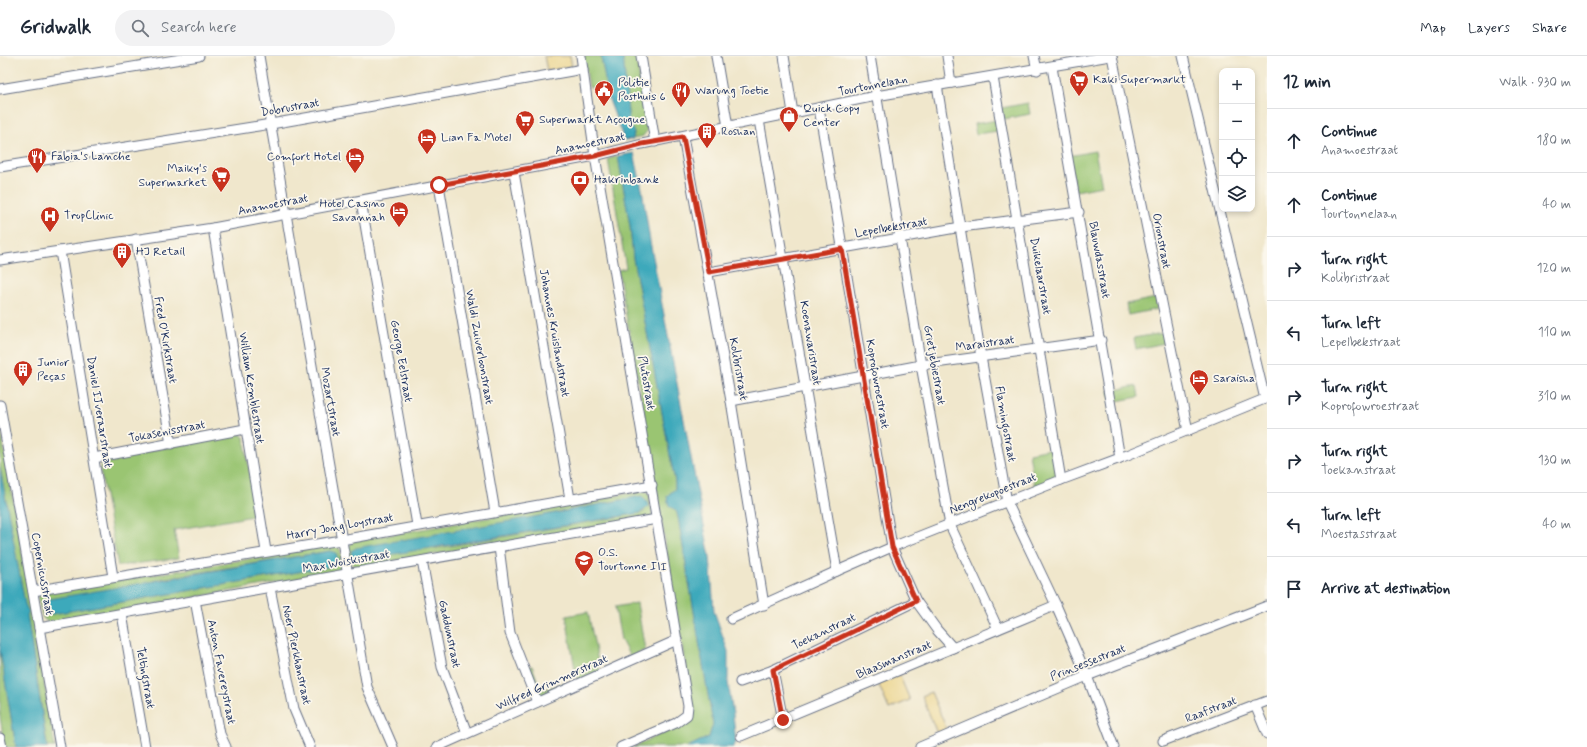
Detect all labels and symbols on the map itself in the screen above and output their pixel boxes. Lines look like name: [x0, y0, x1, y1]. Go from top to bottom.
supermarket icon: Kaki Supermarkt: [1068, 69, 1090, 97]
street label: Tourtonnelaan: [837, 71, 909, 101]
place label: Kaki Supermarkt: [1093, 72, 1186, 88]
place label: Politie Posthuis 6: [618, 75, 666, 105]
public building icon: Politie Posthuis 6: [593, 79, 615, 107]
restaurant icon: Warung Toetie: [670, 80, 692, 108]
place label: Warung Toetie: [695, 83, 769, 99]
street label: Dobrustraat: [259, 95, 321, 121]
place label: Quick Copy Center: [803, 101, 860, 131]
shop icon: Quick Copy Center: [778, 105, 800, 133]
supermarket icon: Supermarkt Açougue: [514, 109, 536, 137]
place label: Supermarkt Açougue: [539, 112, 645, 128]
building icon: Roshan: [696, 121, 718, 149]
place label: Roshan: [721, 124, 755, 140]
hotel icon: Lian Fa Motel: [416, 127, 438, 155]
street label: Anamoestraat: [554, 129, 627, 159]
place label: Lian Fa Motel: [441, 130, 511, 146]
restaurant icon: Fabia's Lanche: [26, 146, 48, 174]
hotel icon: Comfort Hotel: [344, 146, 366, 174]
place label: Fabia's Lanche: [51, 149, 131, 165]
place label: Comfort Hotel: [267, 149, 341, 166]
place label: Maiky's Supermarket: [139, 161, 208, 191]
supermarket icon: Maiky's Supermarket: [210, 165, 232, 193]
bank icon: Hakrinbank: [569, 169, 591, 197]
place label: Hakrinbank: [594, 172, 659, 188]
route start: [430, 176, 448, 194]
street label: Anamoestraat: [237, 190, 310, 220]
place label: Hotel Casino Savannah: [320, 196, 385, 226]
hotel icon: Hotel Casino Savannah: [388, 200, 410, 228]
hospital icon: TropClinic: [39, 205, 61, 233]
place label: TropClinic: [64, 208, 114, 224]
street label: Orionstraat: [1148, 212, 1174, 271]
street label: Lepelbekstraat: [853, 214, 929, 242]
street label: Blauwdasstraat: [1084, 220, 1114, 300]
street label: Duikelaarstraat: [1025, 236, 1055, 316]
building icon: HJ Retail: [111, 241, 133, 269]
place label: HJ Retail: [136, 244, 185, 260]
street label: Johannes Kruislandstraat: [535, 268, 573, 399]
street label: Waldi Zuiverloonstraat: [461, 288, 497, 406]
street label: Fred O'Kirkstraat: [149, 295, 181, 385]
street label: Koenawaristraat: [795, 300, 825, 387]
street label: George Eelstraat: [386, 319, 416, 404]
street label: Grietjebiestraat: [919, 324, 949, 407]
street label: William Kemblestraat: [234, 331, 268, 446]
street label: Maraistraat: [955, 332, 1016, 356]
street label: Kolibristraat: [725, 336, 751, 402]
street label: Koprofowroestraat: [860, 338, 893, 431]
place label: Junior Peças: [37, 355, 70, 385]
street label: Daniel IJveraarstraat: [82, 355, 116, 470]
street label: Plutostraat: [633, 355, 659, 412]
building icon: Junior Peças: [12, 359, 34, 387]
street label: Mozartstraat: [316, 366, 344, 438]
hotel icon: Saraisha: [1188, 368, 1210, 396]
place label: Saraisha: [1213, 371, 1255, 387]
street label: Flamingostraat: [989, 385, 1020, 464]
street label: Tokasenisstraat: [127, 417, 207, 447]
street label: Nengrekopoestraat: [947, 469, 1039, 519]
street label: Harry Jong Loystraat: [285, 510, 395, 544]
street label: Copernicusstraat: [27, 531, 57, 617]
place label: O.S. Tourtonne III: [598, 545, 667, 575]
street label: Max Woiskistraat: [301, 546, 391, 578]
school or university icon: O.S. Tourtonne III: [573, 549, 595, 577]
street label: Gaddumstraat: [434, 599, 464, 670]
street label: Noer Pierkhanstraat: [278, 604, 314, 707]
street label: Toekanstraat: [789, 609, 859, 654]
street label: Anton Favereystraat: [203, 618, 239, 726]
street label: Blaasmanstraat: [854, 637, 934, 683]
street label: Prinsessestraat: [1048, 640, 1129, 685]
street label: Teltingstraat: [131, 646, 158, 711]
street label: Wilfred Grimmerstraat: [494, 651, 611, 715]
street label: Raafstraat: [1183, 693, 1239, 727]
route end: [774, 711, 792, 729]

